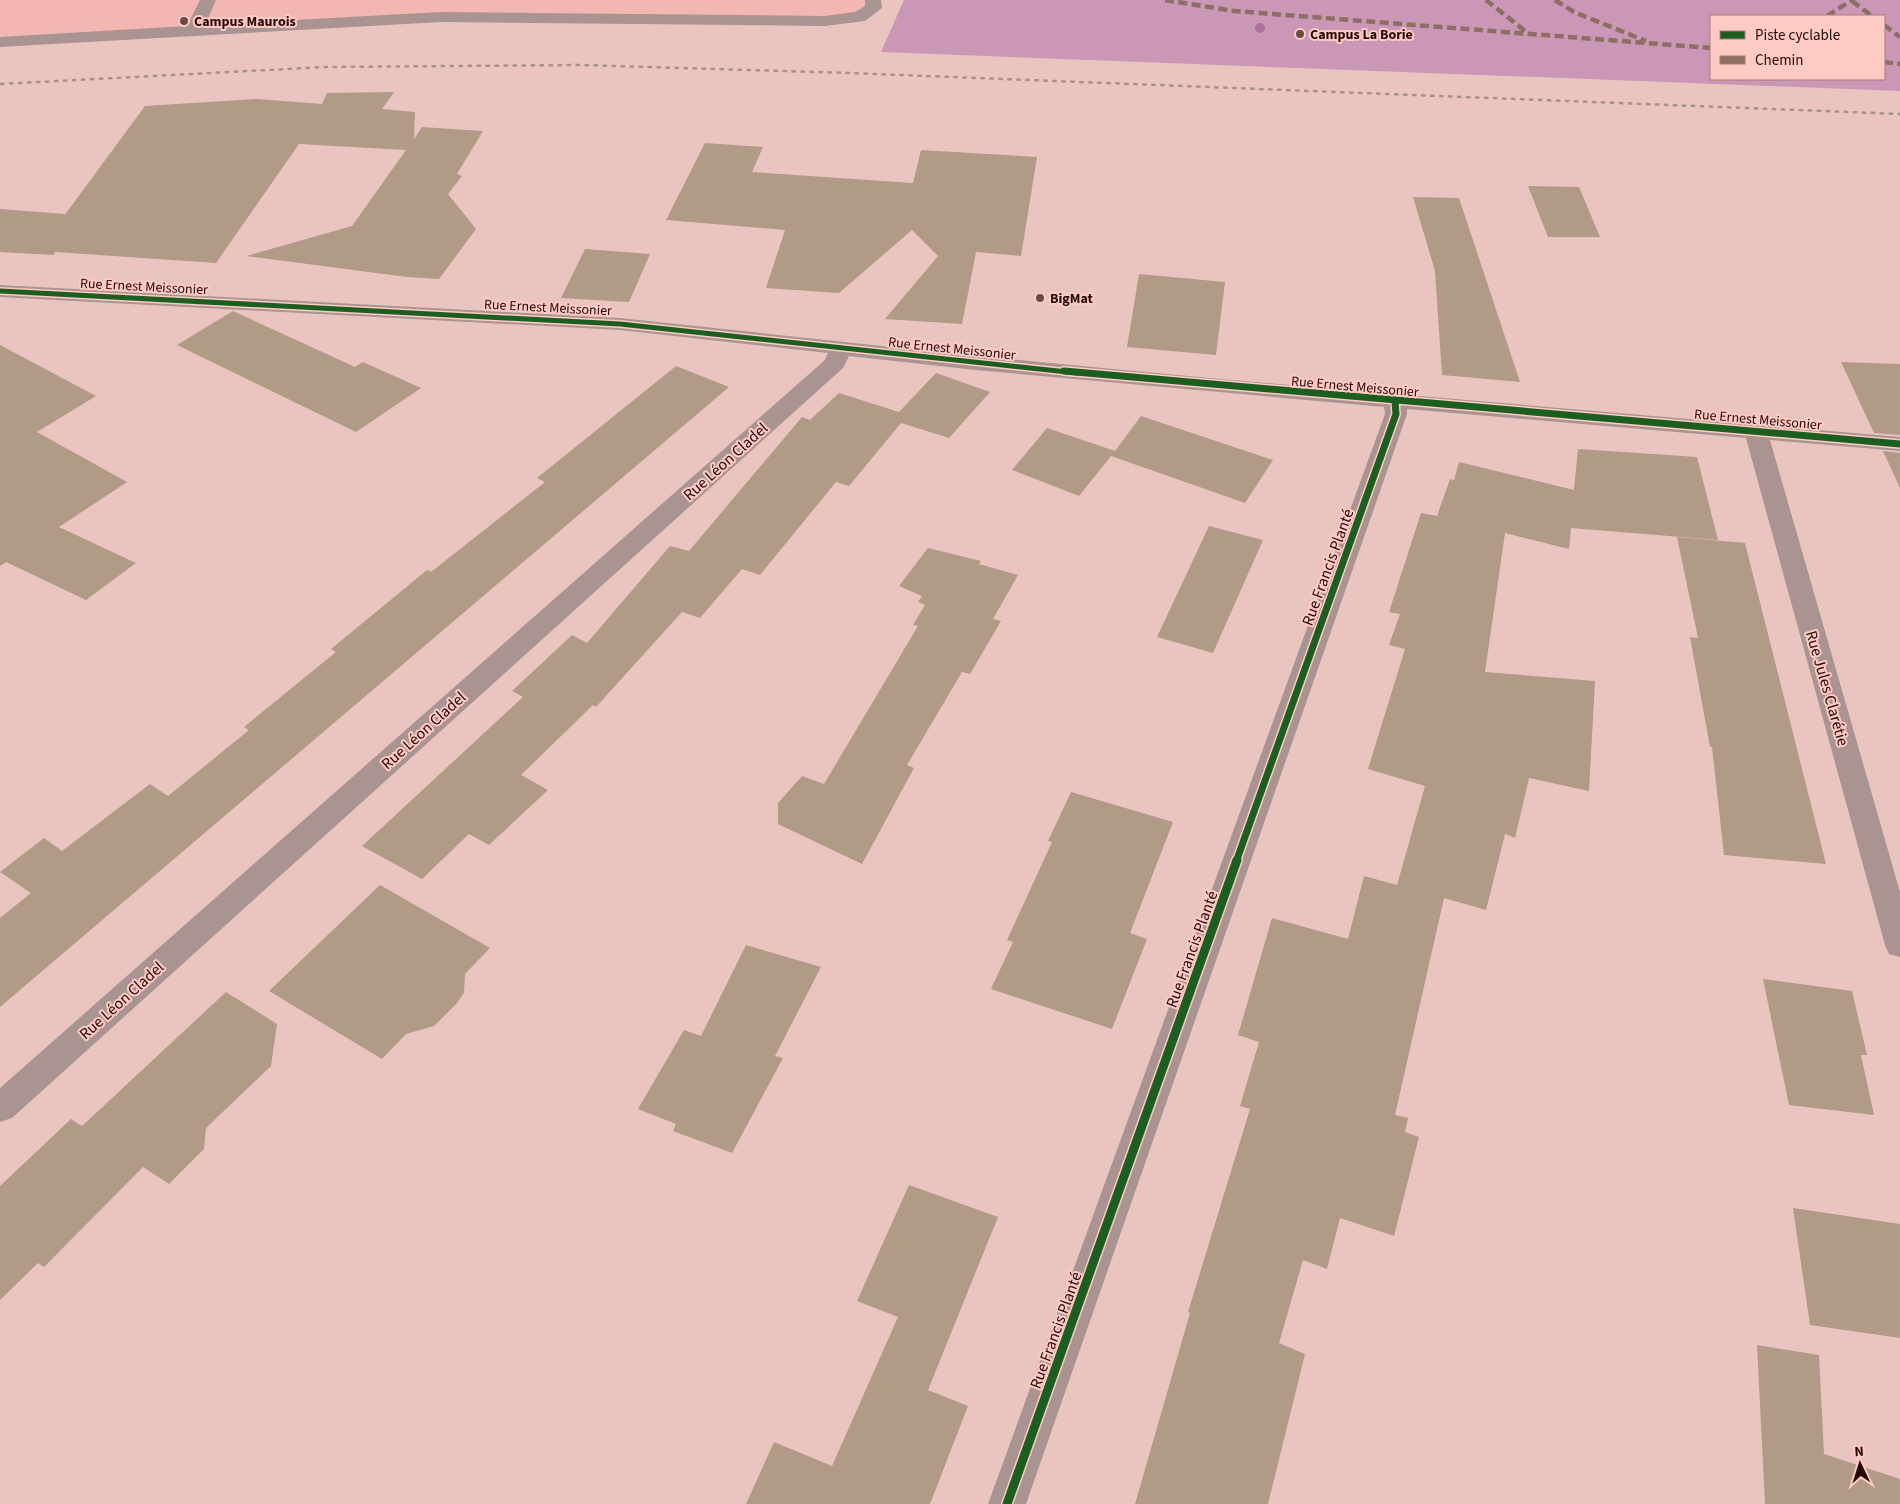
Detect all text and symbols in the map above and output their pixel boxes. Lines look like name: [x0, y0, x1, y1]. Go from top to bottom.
place label: Campus Maurois: [194, 12, 296, 32]
marker: Campus Maurois: [178, 15, 190, 27]
legend: [1710, 15, 1885, 80]
place label: Campus La Borie: [1310, 25, 1413, 45]
text: Piste cyclable: [1755, 25, 1840, 46]
marker: Campus La Borie: [1294, 28, 1306, 40]
text: Chemin: [1755, 50, 1804, 71]
street label: Rue Ernest Meissonier: [79, 274, 209, 300]
place label: BigMat: [1050, 289, 1094, 309]
marker: BigMat: [1034, 292, 1046, 304]
street label: Rue Ernest Meissonier: [483, 295, 613, 321]
street label: Rue Ernest Meissonier: [887, 332, 1017, 366]
street label: Rue Ernest Meissonier: [1290, 371, 1420, 403]
street label: Rue Ernest Meissonier: [1693, 404, 1823, 436]
street label: Rue Léon Cladel: [678, 418, 773, 506]
street label: Rue Francis Planté: [1297, 506, 1359, 629]
street label: Rue Jules Clarétie: [1800, 628, 1854, 749]
street label: Rue Léon Cladel: [376, 687, 471, 775]
street label: Rue Francis Planté: [1161, 888, 1223, 1011]
street label: Rue Léon Cladel: [74, 957, 169, 1045]
street label: Rue Francis Planté: [1025, 1269, 1087, 1392]
north arrow: [1835, 1439, 1885, 1489]
text: N: [1854, 1442, 1865, 1462]

